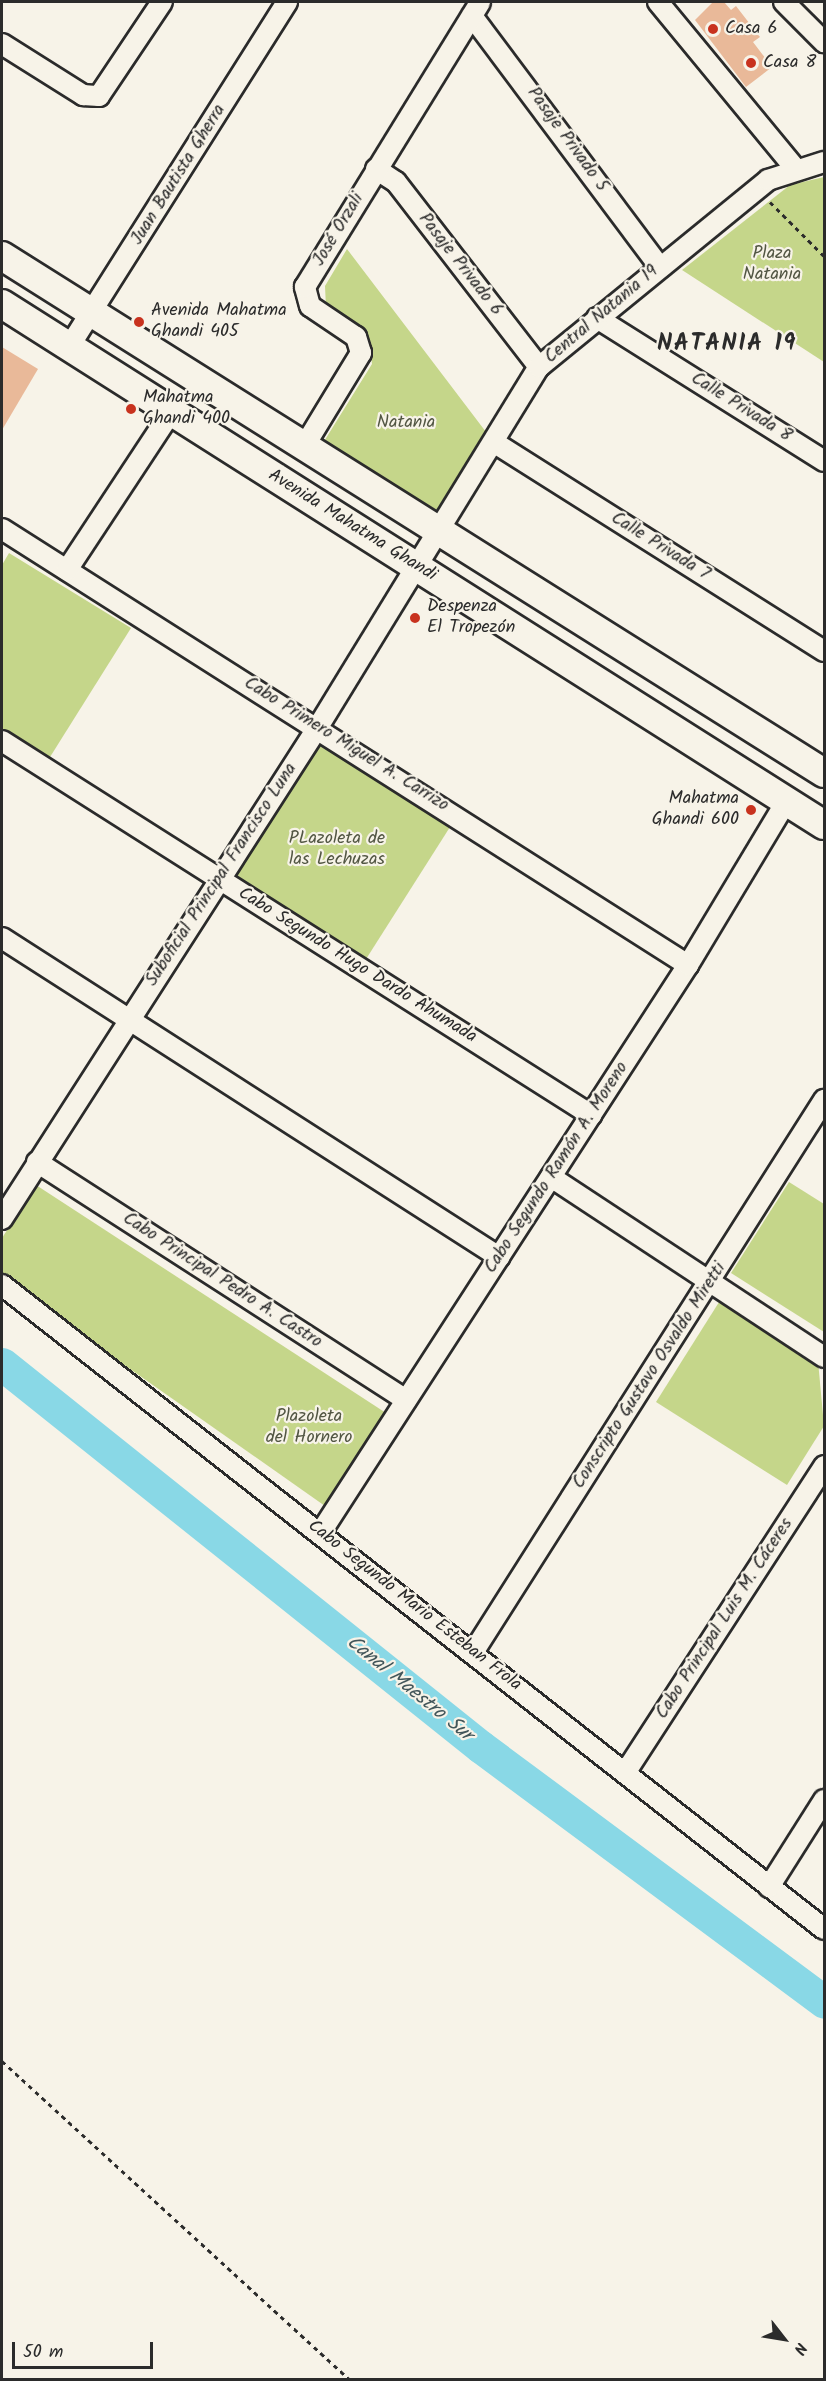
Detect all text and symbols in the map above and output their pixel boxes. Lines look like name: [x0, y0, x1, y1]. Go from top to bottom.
place label: Casa 6: [725, 18, 778, 40]
marker: Casa 6: [706, 22, 720, 36]
place label: Casa 8: [763, 52, 816, 74]
marker: Casa 8: [744, 56, 758, 70]
street label: Pasaje Privado 5: [522, 83, 612, 197]
street label: Juan Bautista Gherra: [127, 101, 231, 249]
street label: José Orzali: [309, 190, 369, 270]
street label: Pasaje Privado 6: [413, 209, 507, 321]
park label: Plaza Natania: [743, 244, 801, 286]
street label: Central Natania 19: [541, 261, 663, 369]
place label: Avenida Mahatma Ghandi 405: [151, 301, 287, 344]
marker: Avenida Mahatma Ghandi 405: [132, 315, 146, 329]
district label: NATANIA 19: [657, 330, 797, 358]
street label: Calle Privada 8: [687, 368, 795, 448]
place label: Mahatma Ghandi 400: [143, 388, 230, 430]
marker: Mahatma Ghandi 400: [124, 402, 138, 416]
park label: Natania: [377, 412, 435, 434]
street label: Avenida Mahatma Ghandi: [264, 465, 440, 587]
street label: Calle Privada 7: [607, 508, 713, 586]
place label: Despenza El Tropezón: [427, 597, 515, 640]
marker: Despenza El Tropezón: [408, 611, 422, 625]
street label: Cabo Primero Miguel A. Carrizo: [240, 673, 452, 817]
street label: Suboficial Principal Francisco Luna: [142, 759, 302, 991]
place label: Mahatma Ghandi 600: [652, 789, 739, 832]
marker: Mahatma Ghandi 600: [744, 803, 758, 817]
park label: PLazoleta de las Lechuzas: [289, 829, 385, 872]
street label: Cabo Segundo Hugo Dardo Ahumada: [234, 883, 480, 1049]
street label: Cabo Segundo Ramón A. Moreno: [480, 1058, 634, 1278]
street label: Cabo Principal Pedro A. Castro: [118, 1208, 326, 1354]
street label: Conscripto Gustavo Osvaldo Miretti: [569, 1259, 731, 1493]
park label: Plazoleta del Hornero: [266, 1407, 352, 1450]
street label: Cabo Principal Luis M. Cáceres: [652, 1515, 798, 1723]
street label: Cabo Segundo Mario Esteban Frola: [303, 1516, 525, 1696]
water label: Canal Maestro Sur: [341, 1631, 477, 1747]
north arrow: [754, 2309, 814, 2369]
scale bar: [15, 2330, 156, 2368]
text: 50 m: [23, 2338, 63, 2367]
text: N: [787, 2338, 813, 2359]

